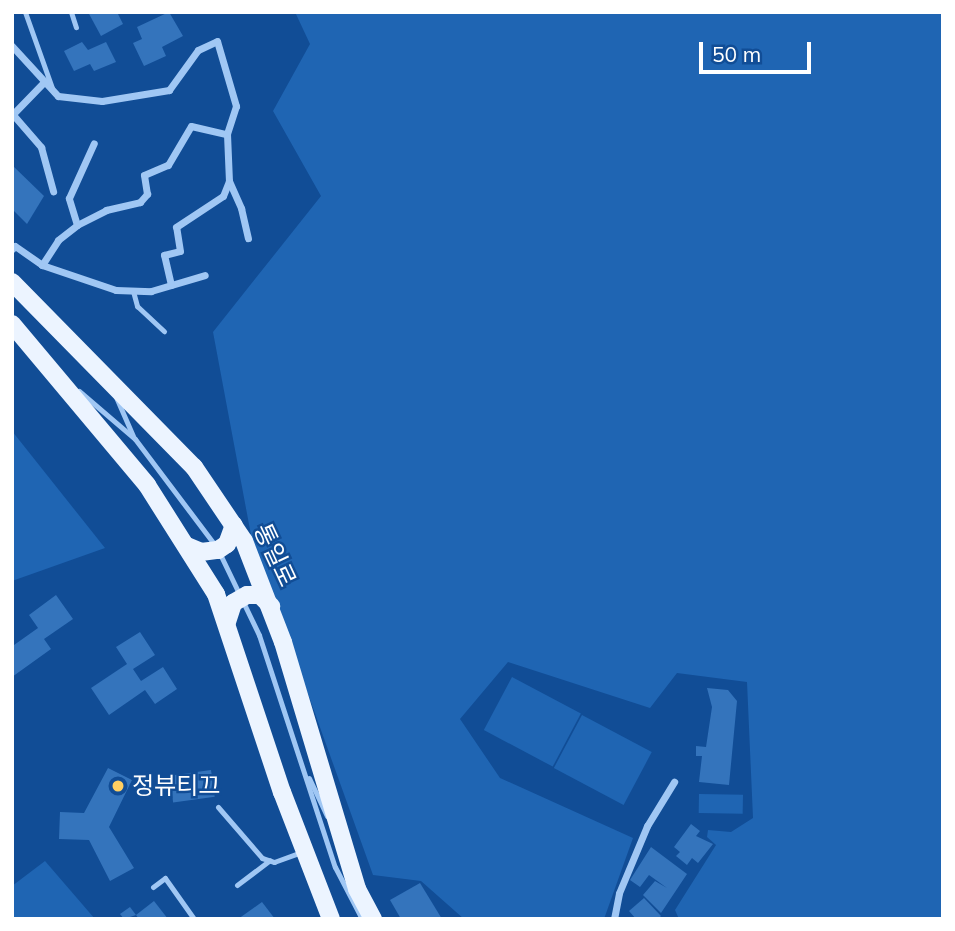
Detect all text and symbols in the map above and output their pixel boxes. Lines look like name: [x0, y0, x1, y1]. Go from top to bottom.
scale bar: [703, 28, 815, 72]
text: 50 m: [712, 41, 761, 67]
street label: 통일로: [248, 519, 302, 591]
place label: 정뷰티끄: [132, 772, 220, 800]
marker: 정뷰티끄: [110, 778, 126, 794]

